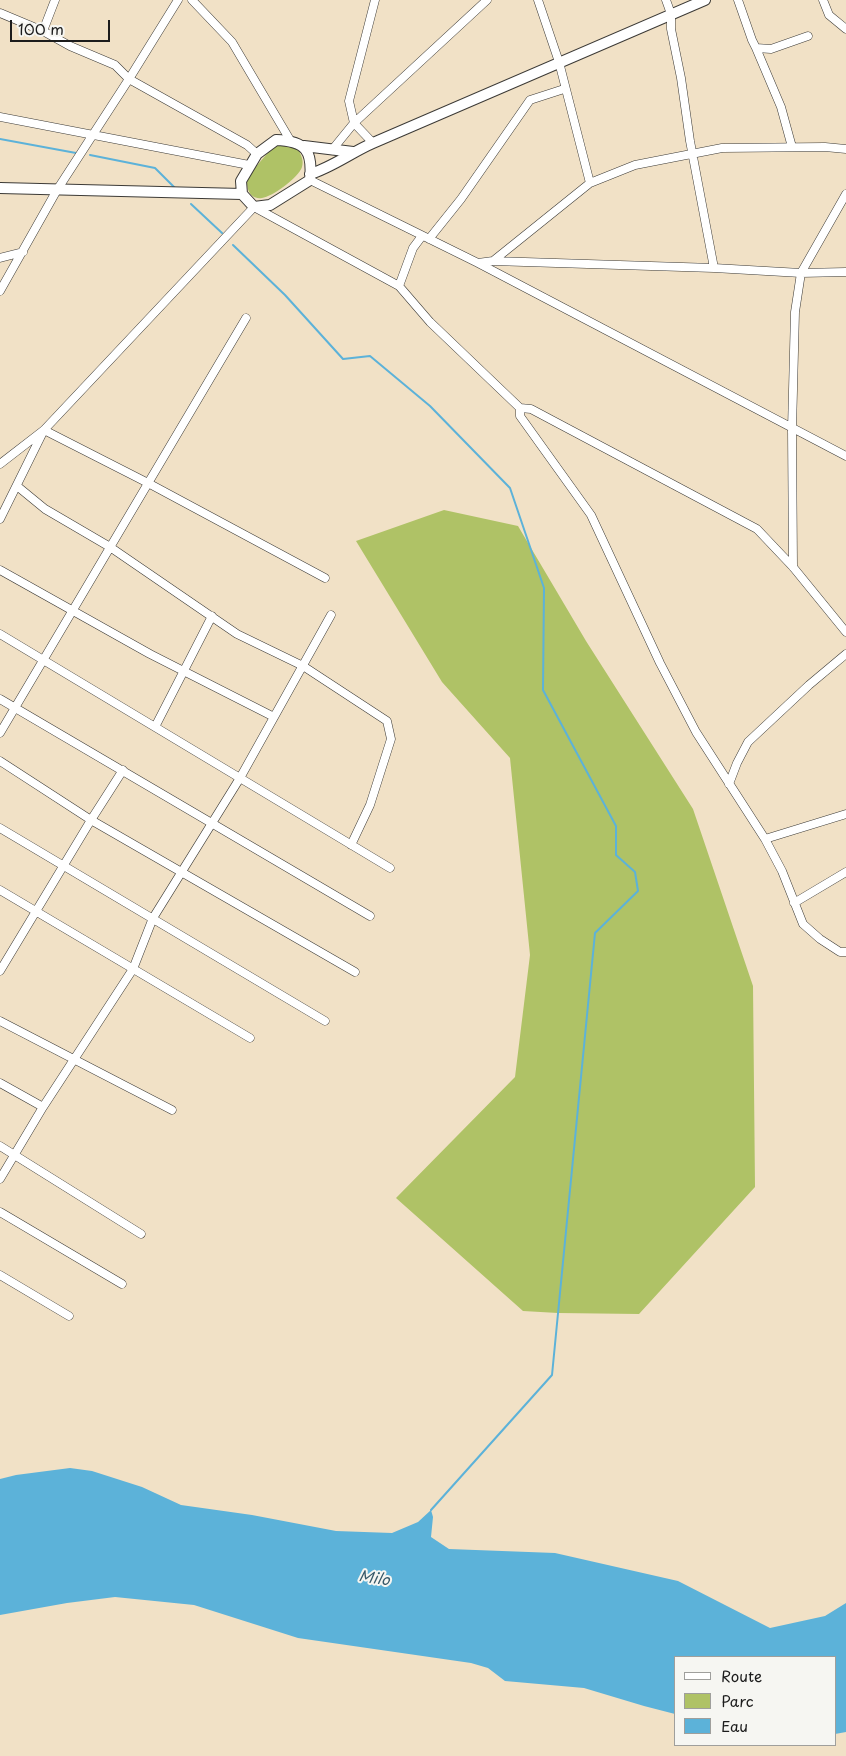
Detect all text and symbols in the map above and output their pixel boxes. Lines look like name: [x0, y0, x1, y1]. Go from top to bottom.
scale bar: [12, 10, 112, 42]
text: 100 m: [18, 17, 64, 40]
water label: Milo: [357, 1568, 391, 1590]
legend: [674, 1656, 836, 1746]
text: Route: [721, 1664, 762, 1687]
text: Parc: [721, 1689, 754, 1712]
text: Eau: [721, 1714, 748, 1737]

